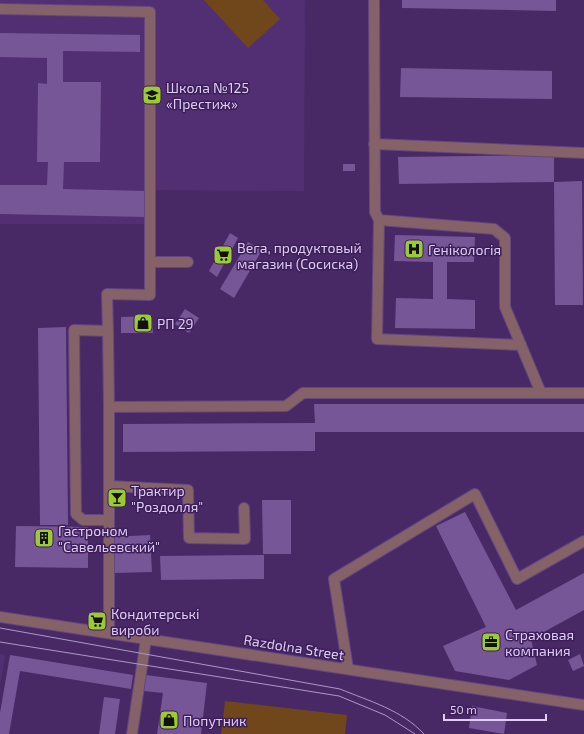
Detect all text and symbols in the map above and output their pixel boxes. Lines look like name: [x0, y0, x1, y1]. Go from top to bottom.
place label: Школа №125 «Престиж»: [166, 79, 249, 112]
school or university icon: Школа №125 «Престиж»: [141, 84, 163, 106]
hospital icon: Генікологія: [403, 238, 425, 260]
place label: Вега, продуктовый магазин (Сосиска): [237, 239, 362, 272]
place label: Генікологія: [428, 241, 501, 258]
supermarket icon: Вега, продуктовый магазин (Сосиска): [212, 244, 234, 266]
shop icon: РП 29: [132, 312, 154, 334]
place label: РП 29: [157, 315, 194, 332]
place label: Трактир "Роздолля": [131, 482, 203, 515]
bar icon: Трактир "Роздолля": [106, 487, 128, 509]
place label: Гастроном "Савельевский": [58, 522, 160, 555]
building icon: Гастроном "Савельевский": [33, 527, 55, 549]
place label: Кондитерські вироби: [111, 605, 199, 638]
supermarket icon: Кондитерські вироби: [86, 610, 108, 632]
place label: Страховая компания: [505, 626, 574, 659]
street label: Razdolna Street: [243, 631, 345, 663]
office icon: Страховая компания: [480, 631, 502, 653]
scale bar: [444, 696, 546, 722]
text: 50 m: [450, 702, 477, 716]
shop icon: Попутник: [158, 709, 180, 731]
place label: Попутник: [183, 712, 247, 729]

